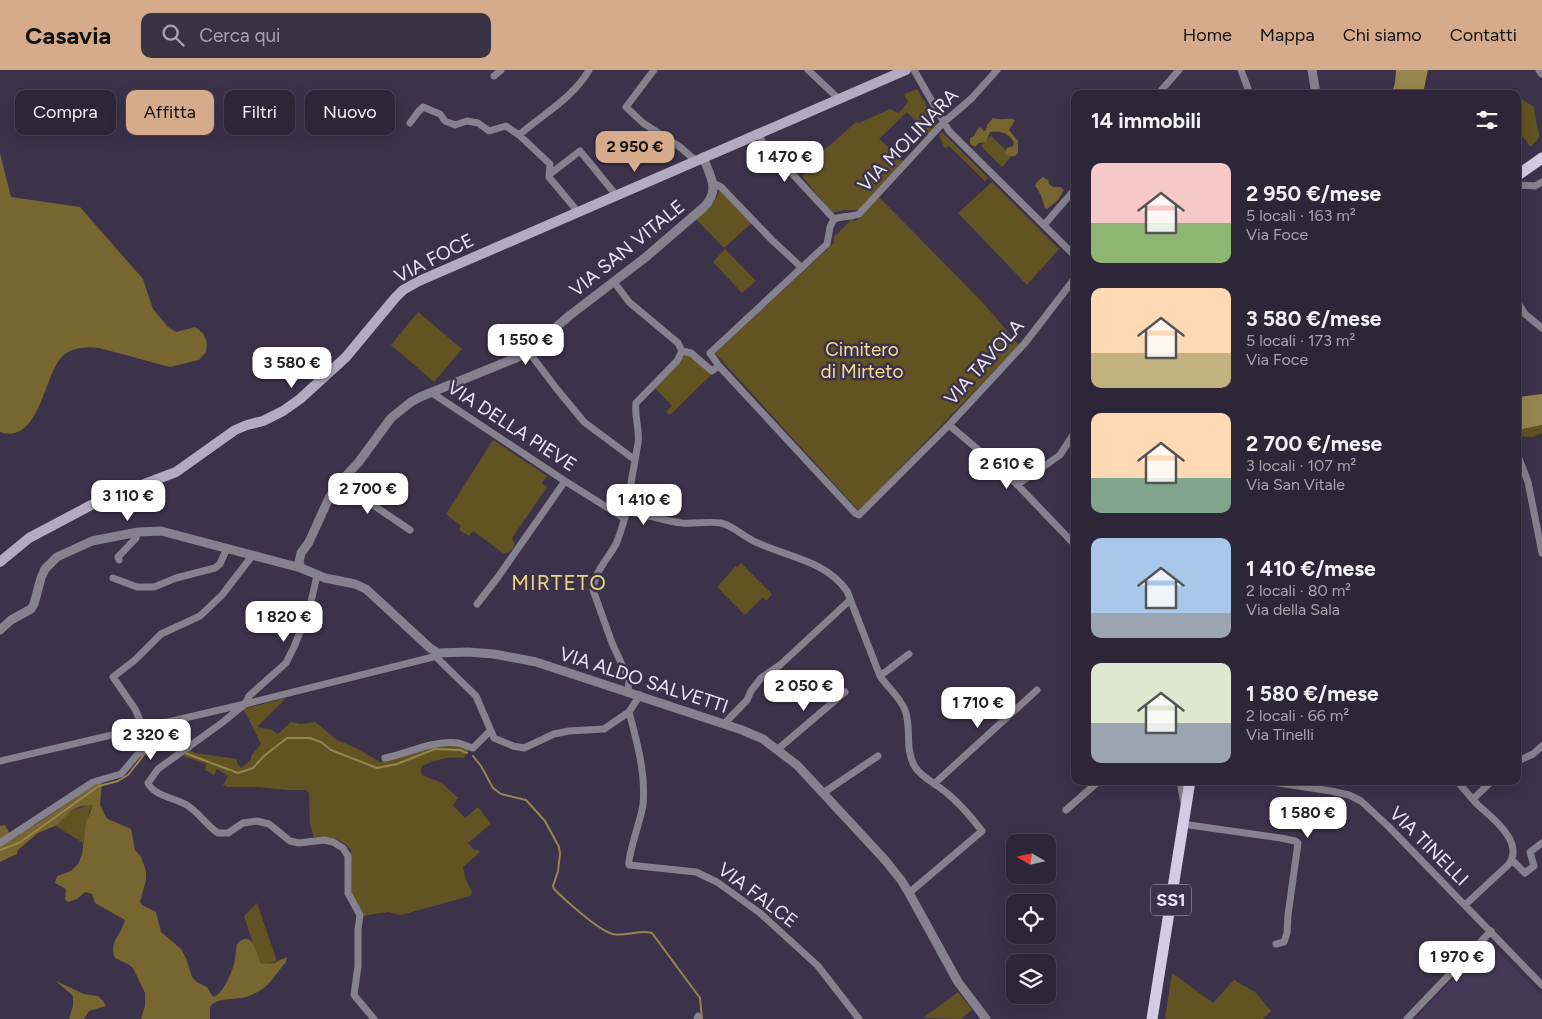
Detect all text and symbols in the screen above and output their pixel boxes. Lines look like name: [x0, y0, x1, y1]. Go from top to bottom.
search box: [141, 13, 491, 58]
text: Casavia: [25, 21, 111, 50]
icon: search: [159, 21, 187, 49]
text: Cerca qui: [199, 24, 280, 47]
text: Home: [1183, 24, 1232, 46]
text: Mappa: [1260, 24, 1315, 46]
text: Chi siamo: [1343, 24, 1422, 46]
text: Contatti: [1450, 24, 1517, 46]
street label: VIA MOLINARA: [853, 84, 963, 196]
chip: Compra: [15, 90, 116, 135]
chip: Affitta: [126, 90, 214, 135]
chip: Filtri: [224, 90, 295, 135]
chip: Nuovo: [305, 90, 395, 135]
icon: filters: [1473, 106, 1501, 134]
text: 14 immobili: [1091, 108, 1201, 133]
pin: 2 950 €: [589, 131, 681, 173]
text: 2 950 €: [607, 137, 663, 156]
pin: 1 470 €: [739, 140, 831, 183]
text: 1 470 €: [758, 147, 812, 166]
text: 2 950 €/mese: [1246, 181, 1381, 206]
icon: home: [1131, 183, 1191, 243]
street label: VIA SAN VITALE: [565, 195, 689, 301]
text: 5 locali · 163 m²: [1246, 206, 1356, 225]
text: Via Foce: [1246, 225, 1308, 244]
street label: VIA FOCE: [391, 228, 477, 288]
text: 3 580 €/mese: [1246, 306, 1381, 331]
icon: home: [1131, 308, 1191, 368]
street label: VIA TAVOLA: [939, 314, 1029, 410]
pin: 1 550 €: [480, 324, 572, 366]
text: 1 550 €: [499, 330, 553, 349]
text: 5 locali · 173 m²: [1246, 331, 1355, 350]
park label: Cimitero di Mirteto: [821, 338, 903, 383]
pin: 3 580 €: [246, 346, 338, 389]
text: Via Foce: [1246, 350, 1308, 369]
text: 3 580 €: [263, 353, 321, 372]
street label: VIA DELLA PIEVE: [443, 376, 581, 476]
text: 2 700 €/mese: [1246, 431, 1382, 456]
icon: home: [1131, 433, 1191, 493]
pin: 2 610 €: [961, 448, 1053, 490]
text: 2 610 €: [980, 454, 1034, 473]
text: 3 locali · 107 m²: [1246, 456, 1356, 475]
pin: 2 700 €: [322, 472, 414, 515]
text: Via San Vitale: [1246, 475, 1345, 494]
text: 2 700 €: [339, 479, 397, 498]
pin: 3 110 €: [82, 480, 174, 522]
pin: 1 410 €: [598, 484, 690, 526]
text: 3 110 €: [102, 486, 154, 505]
text: 1 410 €: [618, 490, 670, 509]
text: 1 410 €/mese: [1246, 556, 1376, 581]
icon: home: [1131, 558, 1191, 618]
district label: MIRTETO: [511, 570, 607, 595]
text: 2 locali · 80 m²: [1246, 581, 1351, 600]
pin: 1 820 €: [238, 600, 330, 643]
text: Via della Sala: [1246, 600, 1340, 619]
text: 1 820 €: [257, 607, 311, 626]
street label: VIA ALDO SALVETTI: [557, 642, 731, 718]
pin: 2 050 €: [758, 670, 850, 712]
text: 2 050 €: [775, 676, 833, 695]
text: 1 580 €/mese: [1246, 681, 1379, 706]
icon: home: [1131, 683, 1191, 743]
pin: 1 710 €: [932, 686, 1024, 729]
text: 1 710 €: [952, 693, 1004, 712]
text: 2 locali · 66 m²: [1246, 706, 1349, 725]
pin: 2 320 €: [105, 718, 197, 761]
text: 2 320 €: [123, 725, 179, 744]
text: Via Tinelli: [1246, 725, 1314, 744]
pin: 1 580 €: [1262, 796, 1354, 839]
street label: VIA TINELLI: [1385, 802, 1473, 890]
text: 1 580 €: [1281, 803, 1335, 822]
north arrow: [1006, 834, 1056, 884]
map controls: [1006, 834, 1056, 1004]
street label: VIA FALCE: [714, 858, 802, 932]
road number: SS1: [1151, 884, 1191, 916]
button: locate: [1006, 894, 1056, 944]
pin: 1 970 €: [1411, 940, 1503, 983]
text: 1 970 €: [1430, 947, 1484, 966]
button: layers: [1006, 954, 1056, 1004]

